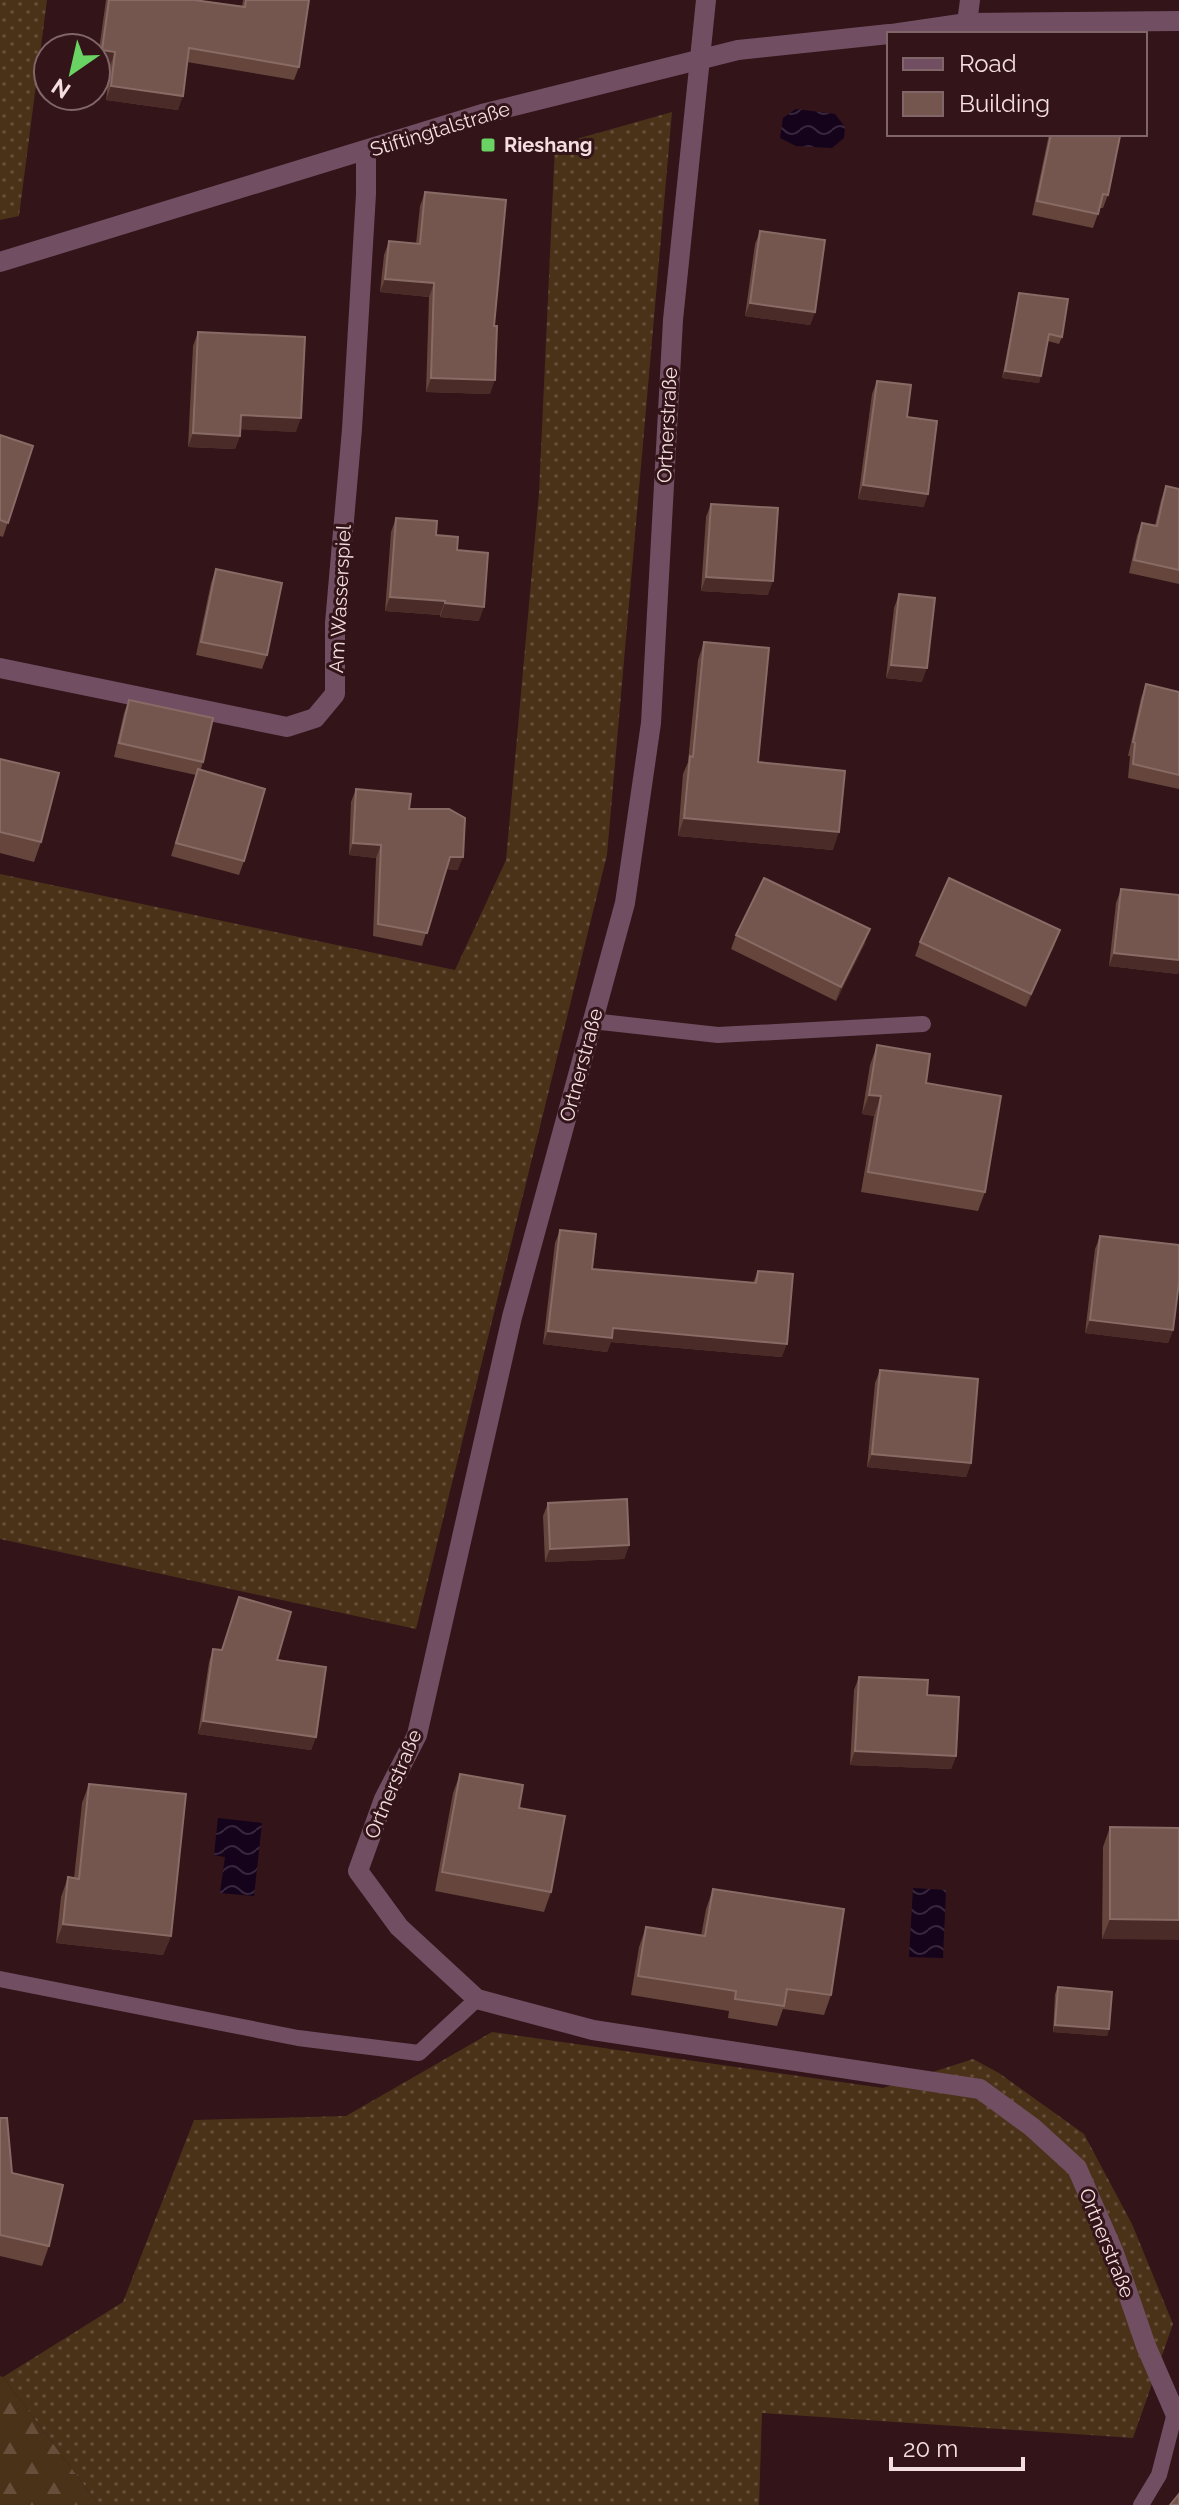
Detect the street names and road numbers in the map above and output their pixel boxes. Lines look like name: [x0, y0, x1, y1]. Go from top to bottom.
street label: Stiftingtalstraße: [367, 96, 513, 162]
street label: Ortnerstraße: [652, 366, 682, 484]
street label: Am Wasserspiel: [324, 524, 356, 674]
street label: Ortnerstraße: [554, 1006, 608, 1124]
street label: Ortnerstraße: [359, 1726, 427, 1842]
street label: Ortnerstraße: [1074, 2185, 1140, 2302]

